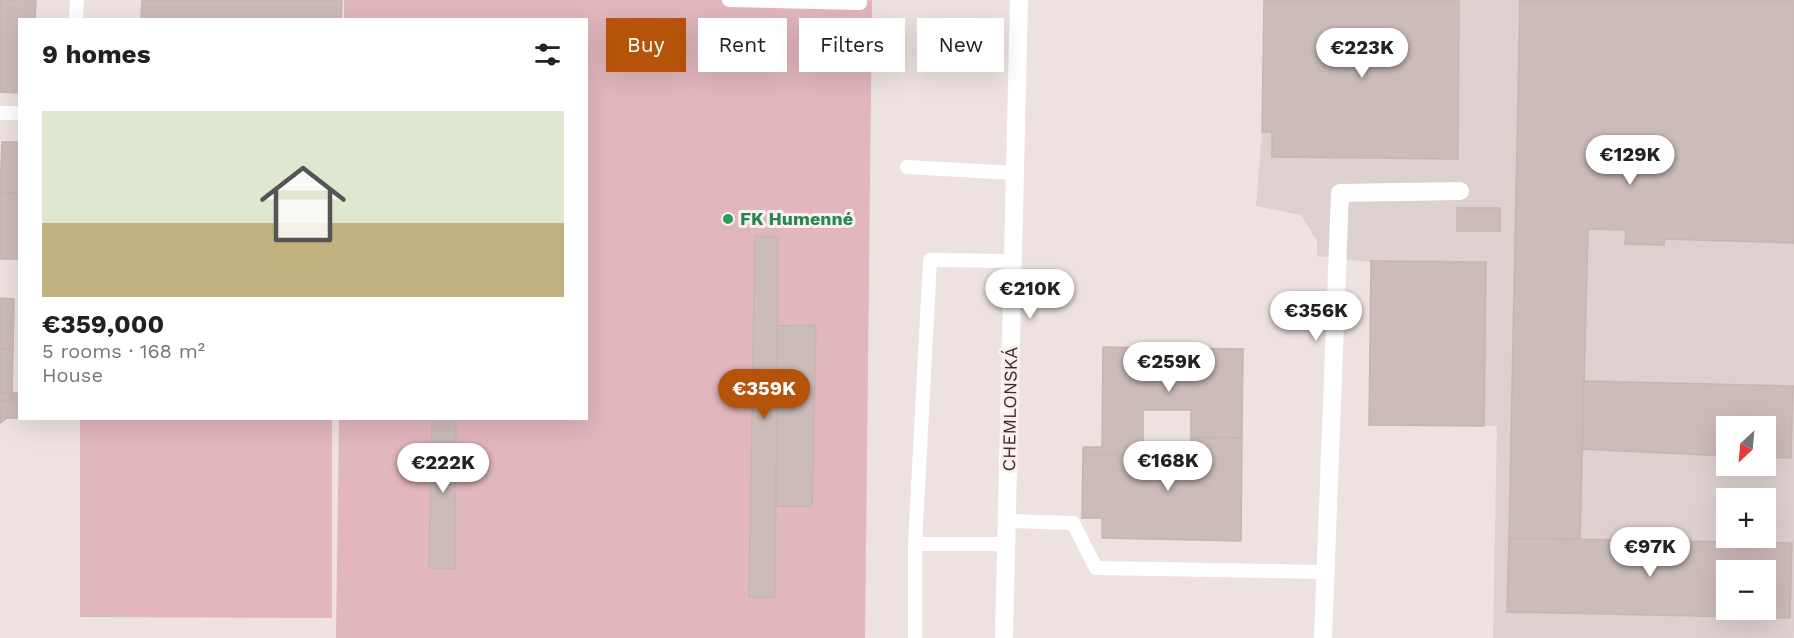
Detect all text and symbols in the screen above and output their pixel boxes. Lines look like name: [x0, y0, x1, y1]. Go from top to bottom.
chip: Buy: [606, 18, 686, 72]
chip: Rent: [698, 18, 787, 72]
chip: Filters: [799, 18, 905, 72]
chip: New: [917, 18, 1004, 72]
pin: €223K: [1320, 28, 1404, 79]
text: €223K: [1330, 35, 1394, 59]
icon: filters: [531, 38, 564, 71]
text: 9 homes: [42, 39, 151, 69]
pin: €129K: [1588, 135, 1672, 186]
text: €129K: [1600, 142, 1660, 166]
icon: home: [249, 150, 357, 258]
place label: FK Humenné: [740, 208, 853, 229]
marker: FK Humenné: [721, 212, 735, 226]
pin: €210K: [988, 269, 1072, 320]
text: €210K: [999, 276, 1061, 300]
pin: €356K: [1274, 291, 1358, 342]
text: €356K: [1284, 298, 1348, 322]
text: €359,000: [42, 309, 164, 339]
text: 5 rooms · 168 m²: [42, 339, 205, 363]
pin: €259K: [1127, 342, 1211, 393]
street label: CHEMLONSKÁ: [998, 346, 1021, 472]
text: €259K: [1137, 349, 1201, 373]
text: House: [42, 363, 103, 387]
pin: €359K: [722, 369, 806, 420]
text: €359K: [732, 376, 796, 400]
north arrow: [1716, 416, 1776, 476]
map controls: [1716, 416, 1776, 620]
pin: €168K: [1126, 441, 1210, 492]
pin: €222K: [401, 443, 485, 494]
text: €168K: [1137, 448, 1199, 472]
text: €222K: [411, 450, 475, 474]
button: +: [1716, 488, 1776, 548]
pin: €97K: [1614, 527, 1686, 578]
text: €97K: [1624, 534, 1676, 558]
button: −: [1716, 560, 1776, 620]

